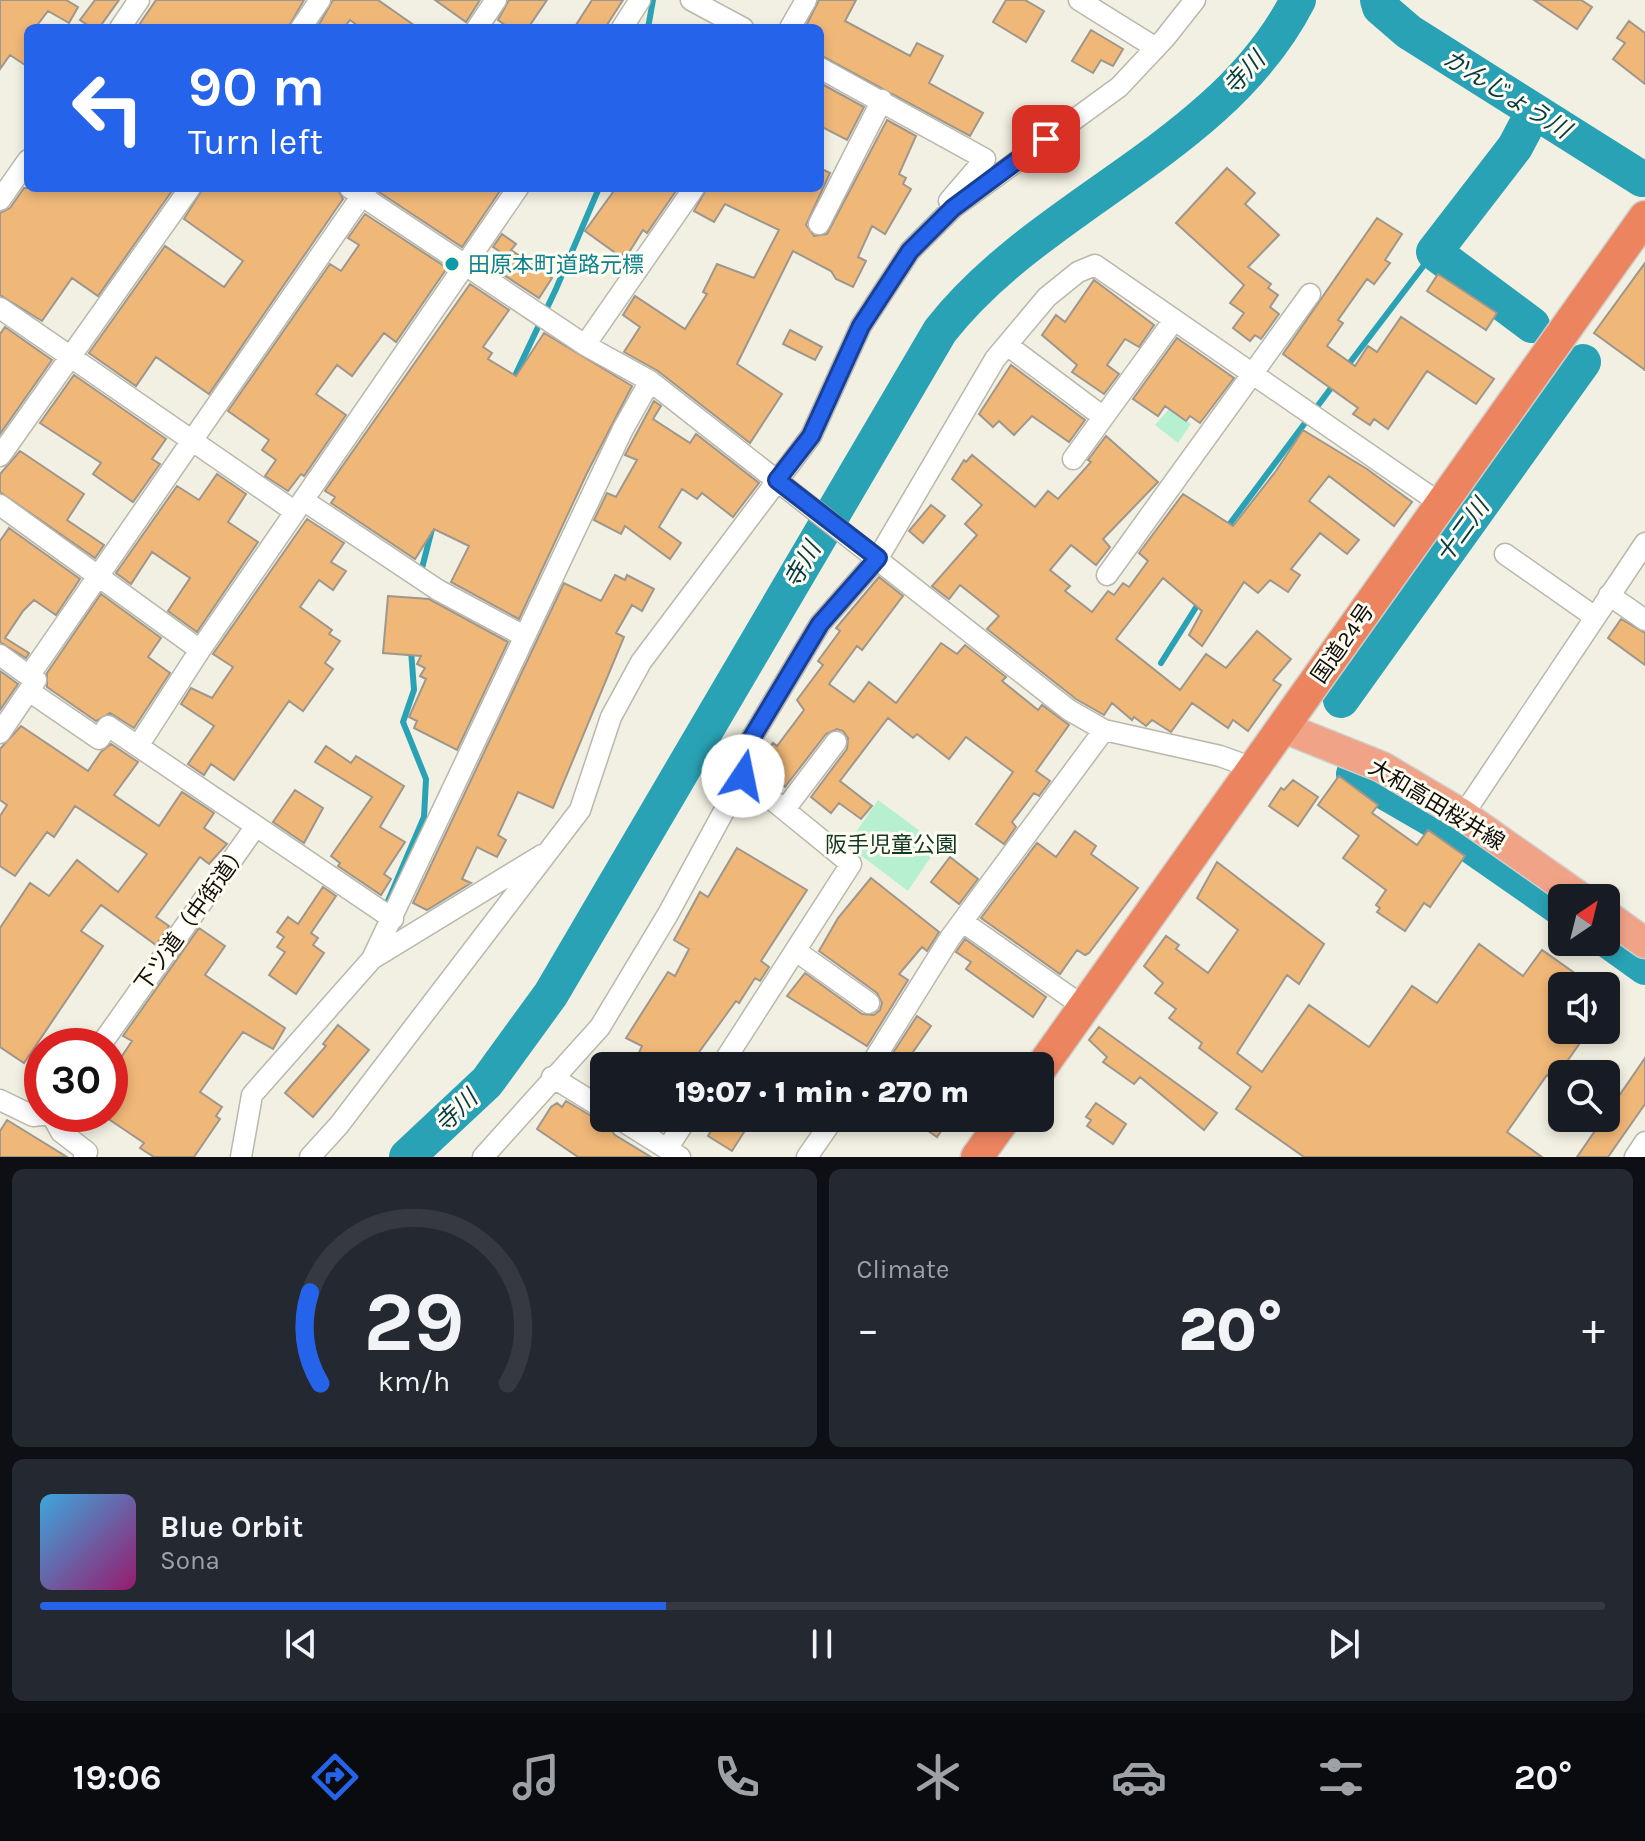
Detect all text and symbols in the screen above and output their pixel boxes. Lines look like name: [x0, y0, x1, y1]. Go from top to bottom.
water label: 寺川: [1217, 44, 1273, 100]
water label: かんじょう川: [1439, 44, 1578, 146]
text: 90 m: [188, 54, 325, 119]
icon: left: [56, 56, 160, 160]
pin: [1012, 105, 1080, 173]
icon: arrive: [1024, 117, 1068, 161]
text: Turn left: [188, 121, 323, 163]
place label: 田原本町道路元標: [468, 252, 644, 278]
marker: 田原本町道路元標: [443, 255, 461, 273]
water label: 十二川: [1430, 491, 1496, 568]
water label: 寺川: [778, 535, 828, 593]
street label: 国道24号: [1306, 599, 1380, 688]
position arrow: [701, 734, 785, 818]
street label: 大和高田桜井線: [1364, 754, 1509, 856]
park label: 阪手児童公園: [825, 832, 957, 858]
street label: 下ツ道（中街道）: [130, 839, 254, 996]
north arrow: [1548, 884, 1620, 956]
map controls: [1548, 884, 1620, 1132]
button: sound: [1548, 972, 1620, 1044]
speed limit sign: 30: [24, 1028, 128, 1132]
button: search: [1548, 1060, 1620, 1132]
text: 19:07 · 1 min · 270 m: [675, 1074, 969, 1110]
water label: 寺川: [429, 1082, 485, 1138]
text: Climate: [857, 1254, 949, 1285]
text: 29: [364, 1274, 465, 1371]
text: 20°: [1178, 1295, 1283, 1365]
text: −: [857, 1304, 880, 1355]
text: +: [1582, 1304, 1605, 1355]
text: km/h: [378, 1365, 450, 1398]
text: Blue Orbit: [160, 1509, 303, 1545]
text: Sona: [160, 1545, 220, 1576]
icon: previous: [279, 1622, 323, 1666]
icon: pause: [800, 1622, 844, 1666]
icon: next: [1322, 1622, 1366, 1666]
icon: directions: [307, 1749, 363, 1805]
icon: music: [508, 1749, 564, 1805]
icon: phone: [709, 1749, 765, 1805]
icon: climate: [910, 1749, 966, 1805]
icon: car: [1111, 1749, 1167, 1805]
icon: filters: [1313, 1749, 1369, 1805]
text: 19:06: [73, 1756, 162, 1798]
text: 20°: [1514, 1756, 1572, 1798]

